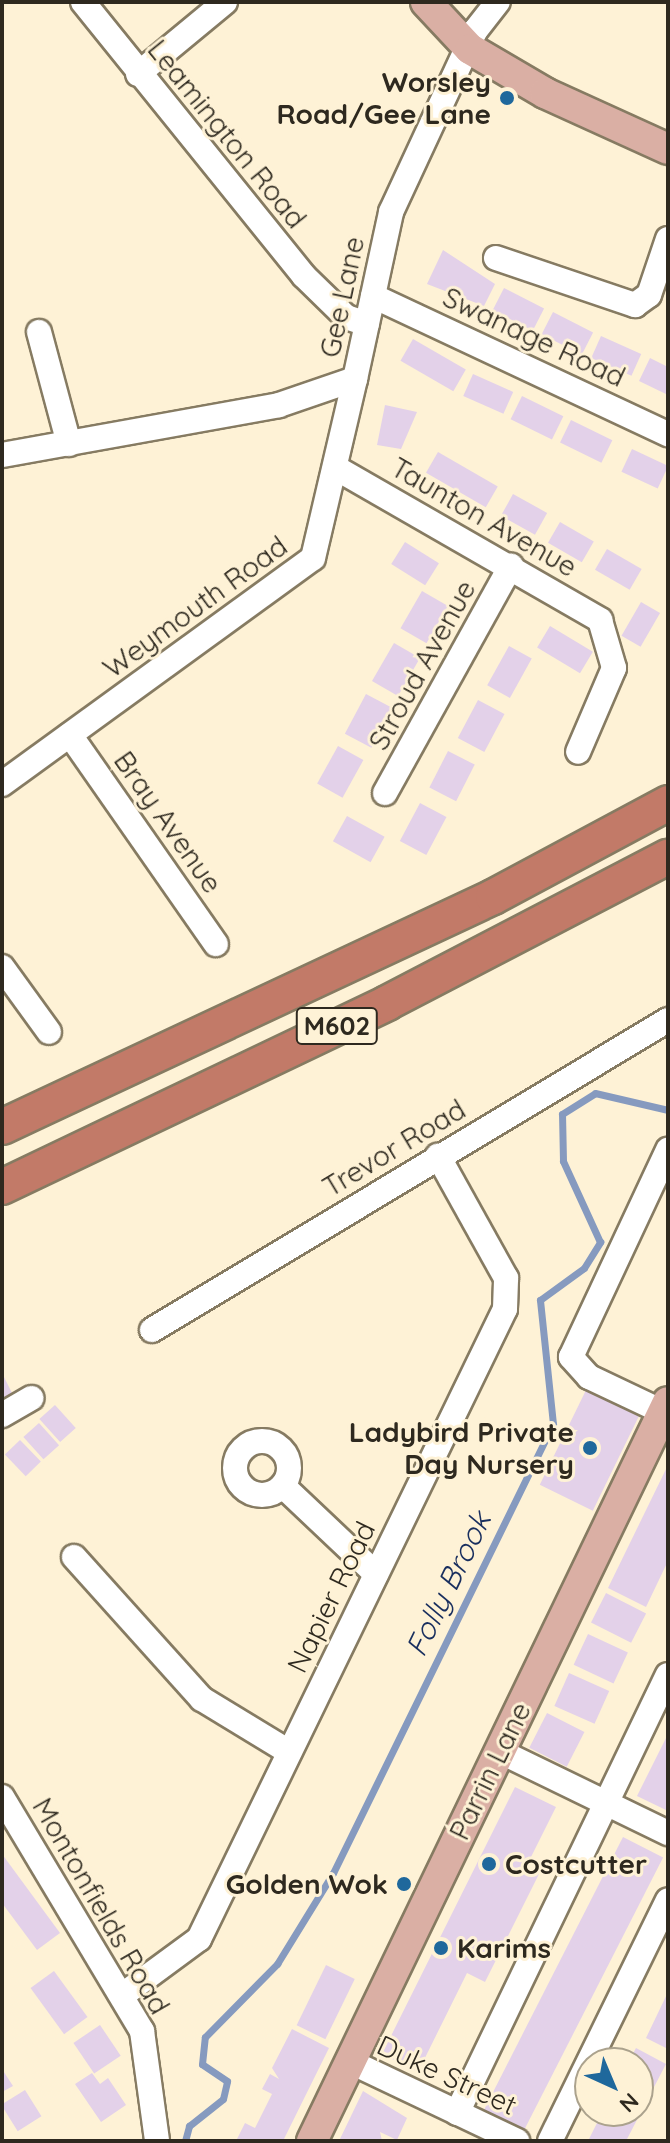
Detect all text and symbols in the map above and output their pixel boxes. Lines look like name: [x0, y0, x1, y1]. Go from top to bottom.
street label: Leamington Road: [141, 33, 313, 235]
place label: Worsley Road/Gee Lane: [276, 65, 491, 131]
marker: Worsley Road/Gee Lane: [498, 89, 516, 107]
street label: Gee Lane: [313, 234, 371, 360]
street label: Swanage Road: [438, 280, 630, 394]
street label: Taunton Avenue: [385, 450, 583, 584]
street label: Weymouth Road: [96, 529, 294, 685]
street label: Stroud Avenue: [362, 574, 482, 756]
street label: Bray Avenue: [107, 745, 229, 899]
road number: M602: [295, 1004, 379, 1048]
street label: Trevor Road: [317, 1092, 471, 1204]
place label: Ladybird Private Day Nursery: [349, 1415, 574, 1481]
marker: Ladybird Private Day Nursery: [581, 1439, 599, 1457]
water label: Folly Brook: [398, 1506, 498, 1662]
street label: Napier Road: [280, 1516, 382, 1678]
street label: Parrin Lane: [442, 1697, 538, 1845]
street label: Montonfields Road: [25, 1792, 177, 2020]
place label: Costcutter: [505, 1847, 647, 1881]
marker: Costcutter: [480, 1855, 498, 1873]
place label: Golden Wok: [226, 1867, 388, 1901]
marker: Golden Wok: [395, 1875, 413, 1893]
place label: Karims: [457, 1931, 551, 1965]
marker: Karims: [432, 1939, 450, 1957]
street label: Duke Street: [372, 2028, 522, 2122]
north arrow: [574, 2047, 654, 2127]
text: N: [614, 2087, 645, 2119]

